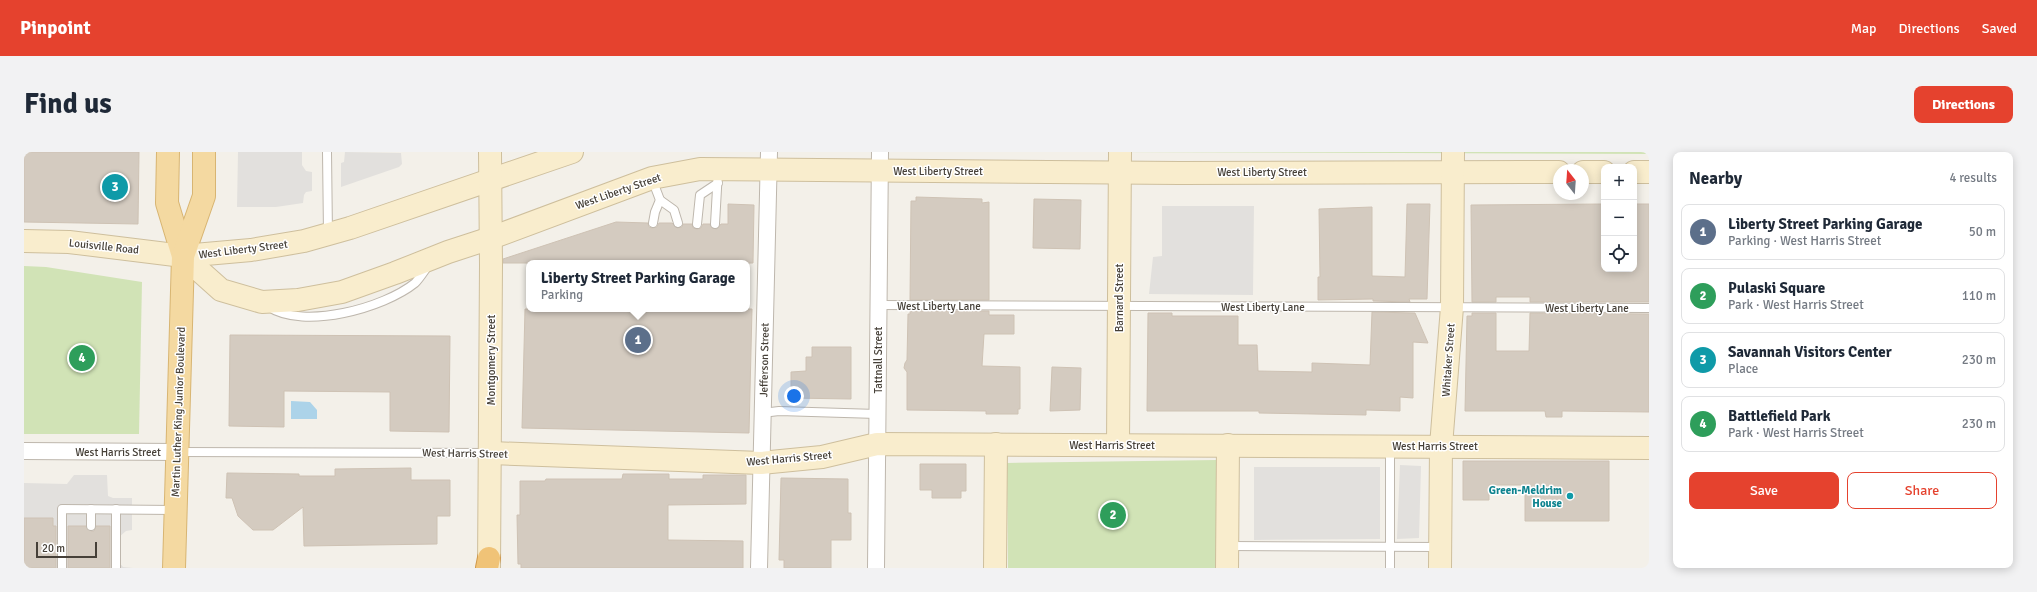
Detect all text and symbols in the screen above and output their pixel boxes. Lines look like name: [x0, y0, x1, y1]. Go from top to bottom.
text: Pinpoint: [20, 16, 91, 40]
text: Map: [1851, 20, 1877, 37]
text: Directions: [1899, 20, 1960, 37]
text: Saved: [1982, 20, 2017, 37]
button: Directions: [1914, 86, 2013, 123]
text: Find us: [24, 87, 112, 121]
north arrow: [1553, 164, 1589, 200]
map controls: [1601, 164, 1637, 272]
button: +: [1601, 164, 1637, 200]
street label: West Liberty Street: [893, 165, 983, 178]
street label: West Liberty Street: [1217, 166, 1307, 179]
text: Nearby: [1689, 168, 1742, 189]
text: 4 results: [1949, 170, 1997, 186]
street label: West Liberty Street: [574, 171, 663, 212]
pin: 3: [102, 172, 128, 202]
button: −: [1601, 200, 1637, 236]
text: Liberty Street Parking Garage: [1728, 215, 1923, 233]
text: 1: [1699, 224, 1707, 240]
text: 50 m: [1969, 224, 1996, 240]
text: Parking · West Harris Street: [1728, 233, 1881, 249]
street label: Louisville Road: [68, 236, 140, 257]
button: locate: [1601, 236, 1637, 272]
street label: West Liberty Street: [198, 238, 289, 261]
popup: [526, 260, 750, 312]
street label: Barnard Street: [1113, 263, 1126, 332]
text: Liberty Street Parking Garage: [541, 269, 735, 287]
text: Pulaski Square: [1728, 279, 1825, 297]
text: Parking: [541, 287, 583, 303]
text: 2: [1699, 288, 1707, 304]
text: 110 m: [1962, 288, 1996, 304]
text: Park · West Harris Street: [1728, 297, 1864, 313]
street label: West Liberty Lane: [897, 300, 981, 313]
street label: West Liberty Lane: [1221, 301, 1305, 314]
street label: West Liberty Lane: [1545, 302, 1629, 315]
street label: Montgomery Street: [485, 314, 498, 405]
street label: Jefferson Street: [757, 322, 772, 397]
street label: Whitaker Street: [1439, 323, 1458, 397]
pin: 1: [625, 325, 651, 355]
street label: Martin Luther King Junior Boulevard: [169, 326, 188, 497]
street label: Tattnall Street: [872, 326, 885, 393]
pin: 4: [69, 343, 95, 373]
text: Savannah Visitors Center: [1728, 343, 1892, 361]
text: 3: [1699, 352, 1707, 368]
text: 230 m: [1962, 352, 1996, 368]
text: Place: [1728, 361, 1758, 377]
your location: [784, 386, 804, 406]
text: Battlefield Park: [1728, 407, 1831, 425]
text: 4: [1699, 416, 1707, 432]
text: 230 m: [1962, 416, 1996, 432]
text: Park · West Harris Street: [1728, 425, 1864, 441]
street label: West Harris Street: [1069, 439, 1155, 452]
street label: West Harris Street: [1392, 440, 1478, 453]
street label: West Harris Street: [75, 446, 161, 459]
street label: West Harris Street: [422, 446, 508, 461]
street label: West Harris Street: [746, 448, 832, 469]
button: Save: [1689, 472, 1839, 509]
button: Share: [1847, 472, 1997, 509]
place label: Green-Meldrim House: [1489, 484, 1563, 510]
marker: Green-Meldrim House: [1565, 491, 1575, 501]
pin: 2: [1100, 500, 1126, 530]
scale bar: [36, 540, 97, 559]
text: 20 m: [42, 542, 65, 555]

